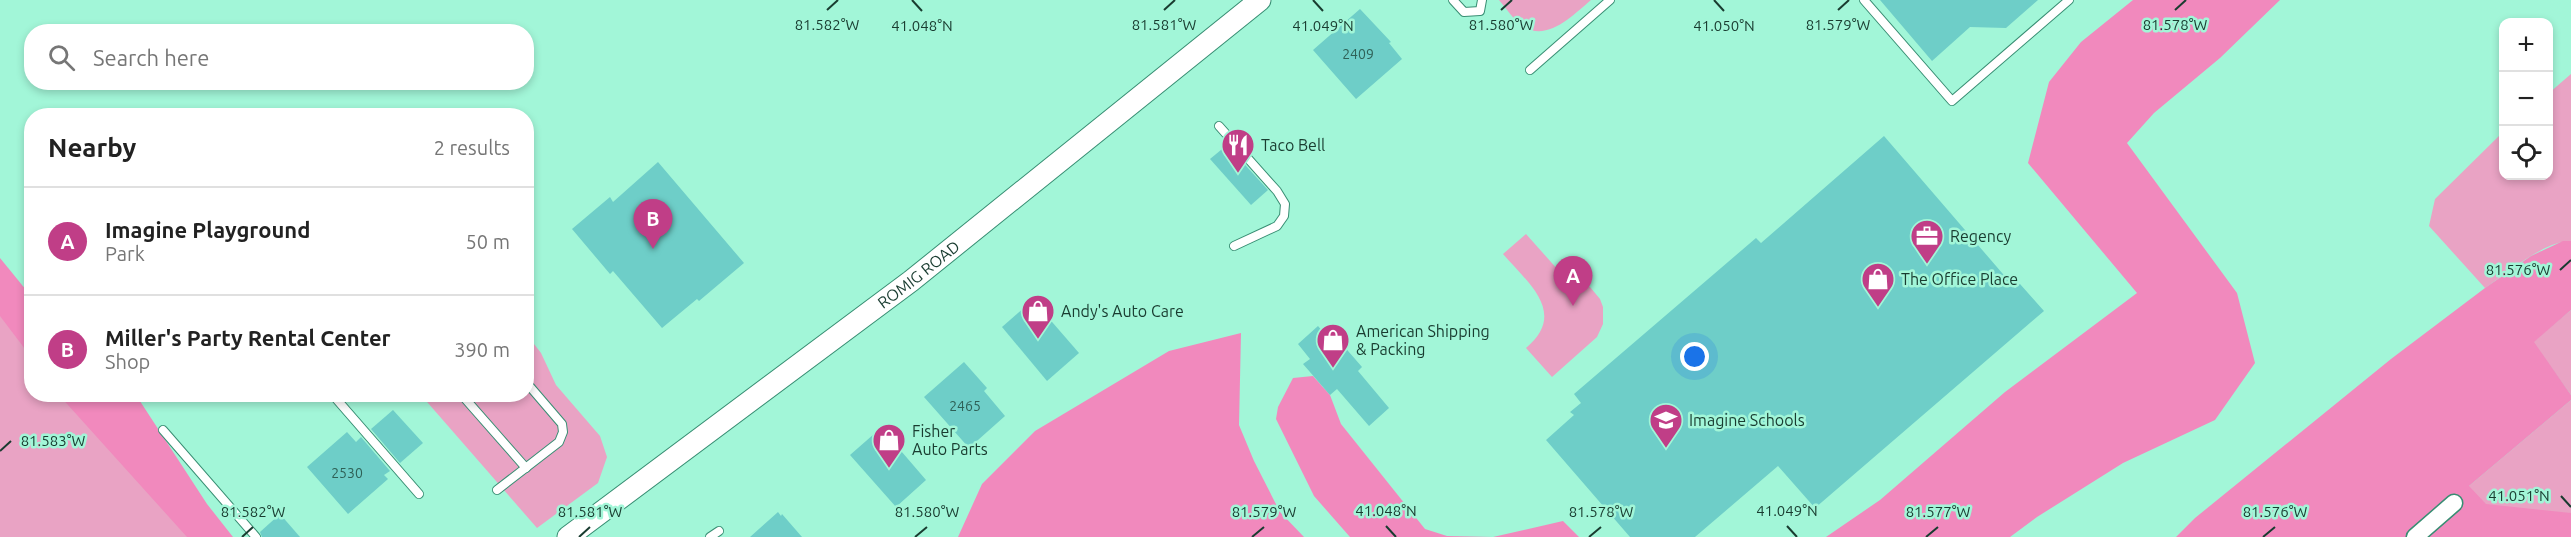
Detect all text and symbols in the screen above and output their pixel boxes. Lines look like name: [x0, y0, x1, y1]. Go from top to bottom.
text: 81.582°W: [795, 16, 859, 33]
text: 81.581°W: [1132, 16, 1196, 33]
text: 81.580°W: [1469, 16, 1533, 33]
text: 81.579°W: [1806, 16, 1870, 33]
text: 81.578°W: [2143, 16, 2207, 33]
text: 41.048°N: [891, 17, 953, 34]
text: 41.049°N: [1292, 17, 1354, 34]
text: 41.050°N: [1693, 17, 1755, 34]
map controls: [2499, 18, 2553, 180]
button: +: [2499, 18, 2553, 72]
search box: [24, 24, 534, 90]
icon: search: [45, 41, 78, 74]
text: Search here: [93, 45, 209, 70]
house number: 2409: [1342, 46, 1374, 62]
button: −: [2499, 72, 2553, 126]
button: locate: [2499, 126, 2553, 180]
restaurant icon: Taco Bell: [1220, 127, 1256, 174]
text: Nearby: [48, 133, 136, 162]
text: 2 results: [434, 136, 510, 159]
place label: Taco Bell: [1261, 136, 1325, 154]
pin: B: [634, 200, 672, 249]
text: Imagine Playground: [105, 217, 310, 242]
office icon: Regency: [1909, 218, 1945, 265]
place label: Regency: [1950, 227, 2012, 245]
text: A: [60, 230, 75, 253]
text: 50 m: [466, 230, 510, 253]
street label: ROMIG ROAD: [874, 237, 963, 312]
text: Park: [105, 242, 145, 265]
pin: A: [1554, 256, 1592, 306]
shop icon: The Office Place: [1860, 261, 1896, 308]
text: 81.576°W: [2486, 261, 2550, 278]
place label: The Office Place: [1901, 270, 2018, 288]
shop icon: Andy's Auto Care: [1020, 293, 1056, 340]
place label: Andy's Auto Care: [1061, 302, 1184, 320]
shop icon: American Shipping & Packing: [1315, 322, 1351, 369]
place label: American Shipping & Packing: [1356, 322, 1490, 358]
text: Miller's Party Rental Center: [105, 325, 391, 350]
text: B: [61, 338, 74, 361]
text: 390 m: [454, 338, 510, 361]
your location: [1680, 342, 1709, 371]
text: Shop: [105, 350, 150, 373]
house number: 2465: [949, 398, 981, 414]
school or university icon: Imagine Schools: [1648, 402, 1684, 449]
place label: Imagine Schools: [1689, 411, 1805, 429]
shop icon: Fisher Auto Parts: [871, 422, 907, 469]
place label: Fisher Auto Parts: [912, 422, 988, 458]
text: 81.583°W: [21, 432, 85, 449]
house number: 2530: [331, 465, 363, 481]
text: 41.051°N: [2488, 487, 2550, 504]
text: 41.048°N: [1355, 502, 1417, 519]
text: 41.049°N: [1756, 502, 1818, 519]
text: 81.582°W: [221, 503, 285, 520]
text: 81.581°W: [558, 503, 622, 520]
text: 81.580°W: [895, 503, 959, 520]
text: 81.579°W: [1232, 503, 1296, 520]
text: 81.578°W: [1569, 503, 1633, 520]
text: 81.577°W: [1906, 503, 1970, 520]
text: 81.576°W: [2243, 503, 2307, 520]

